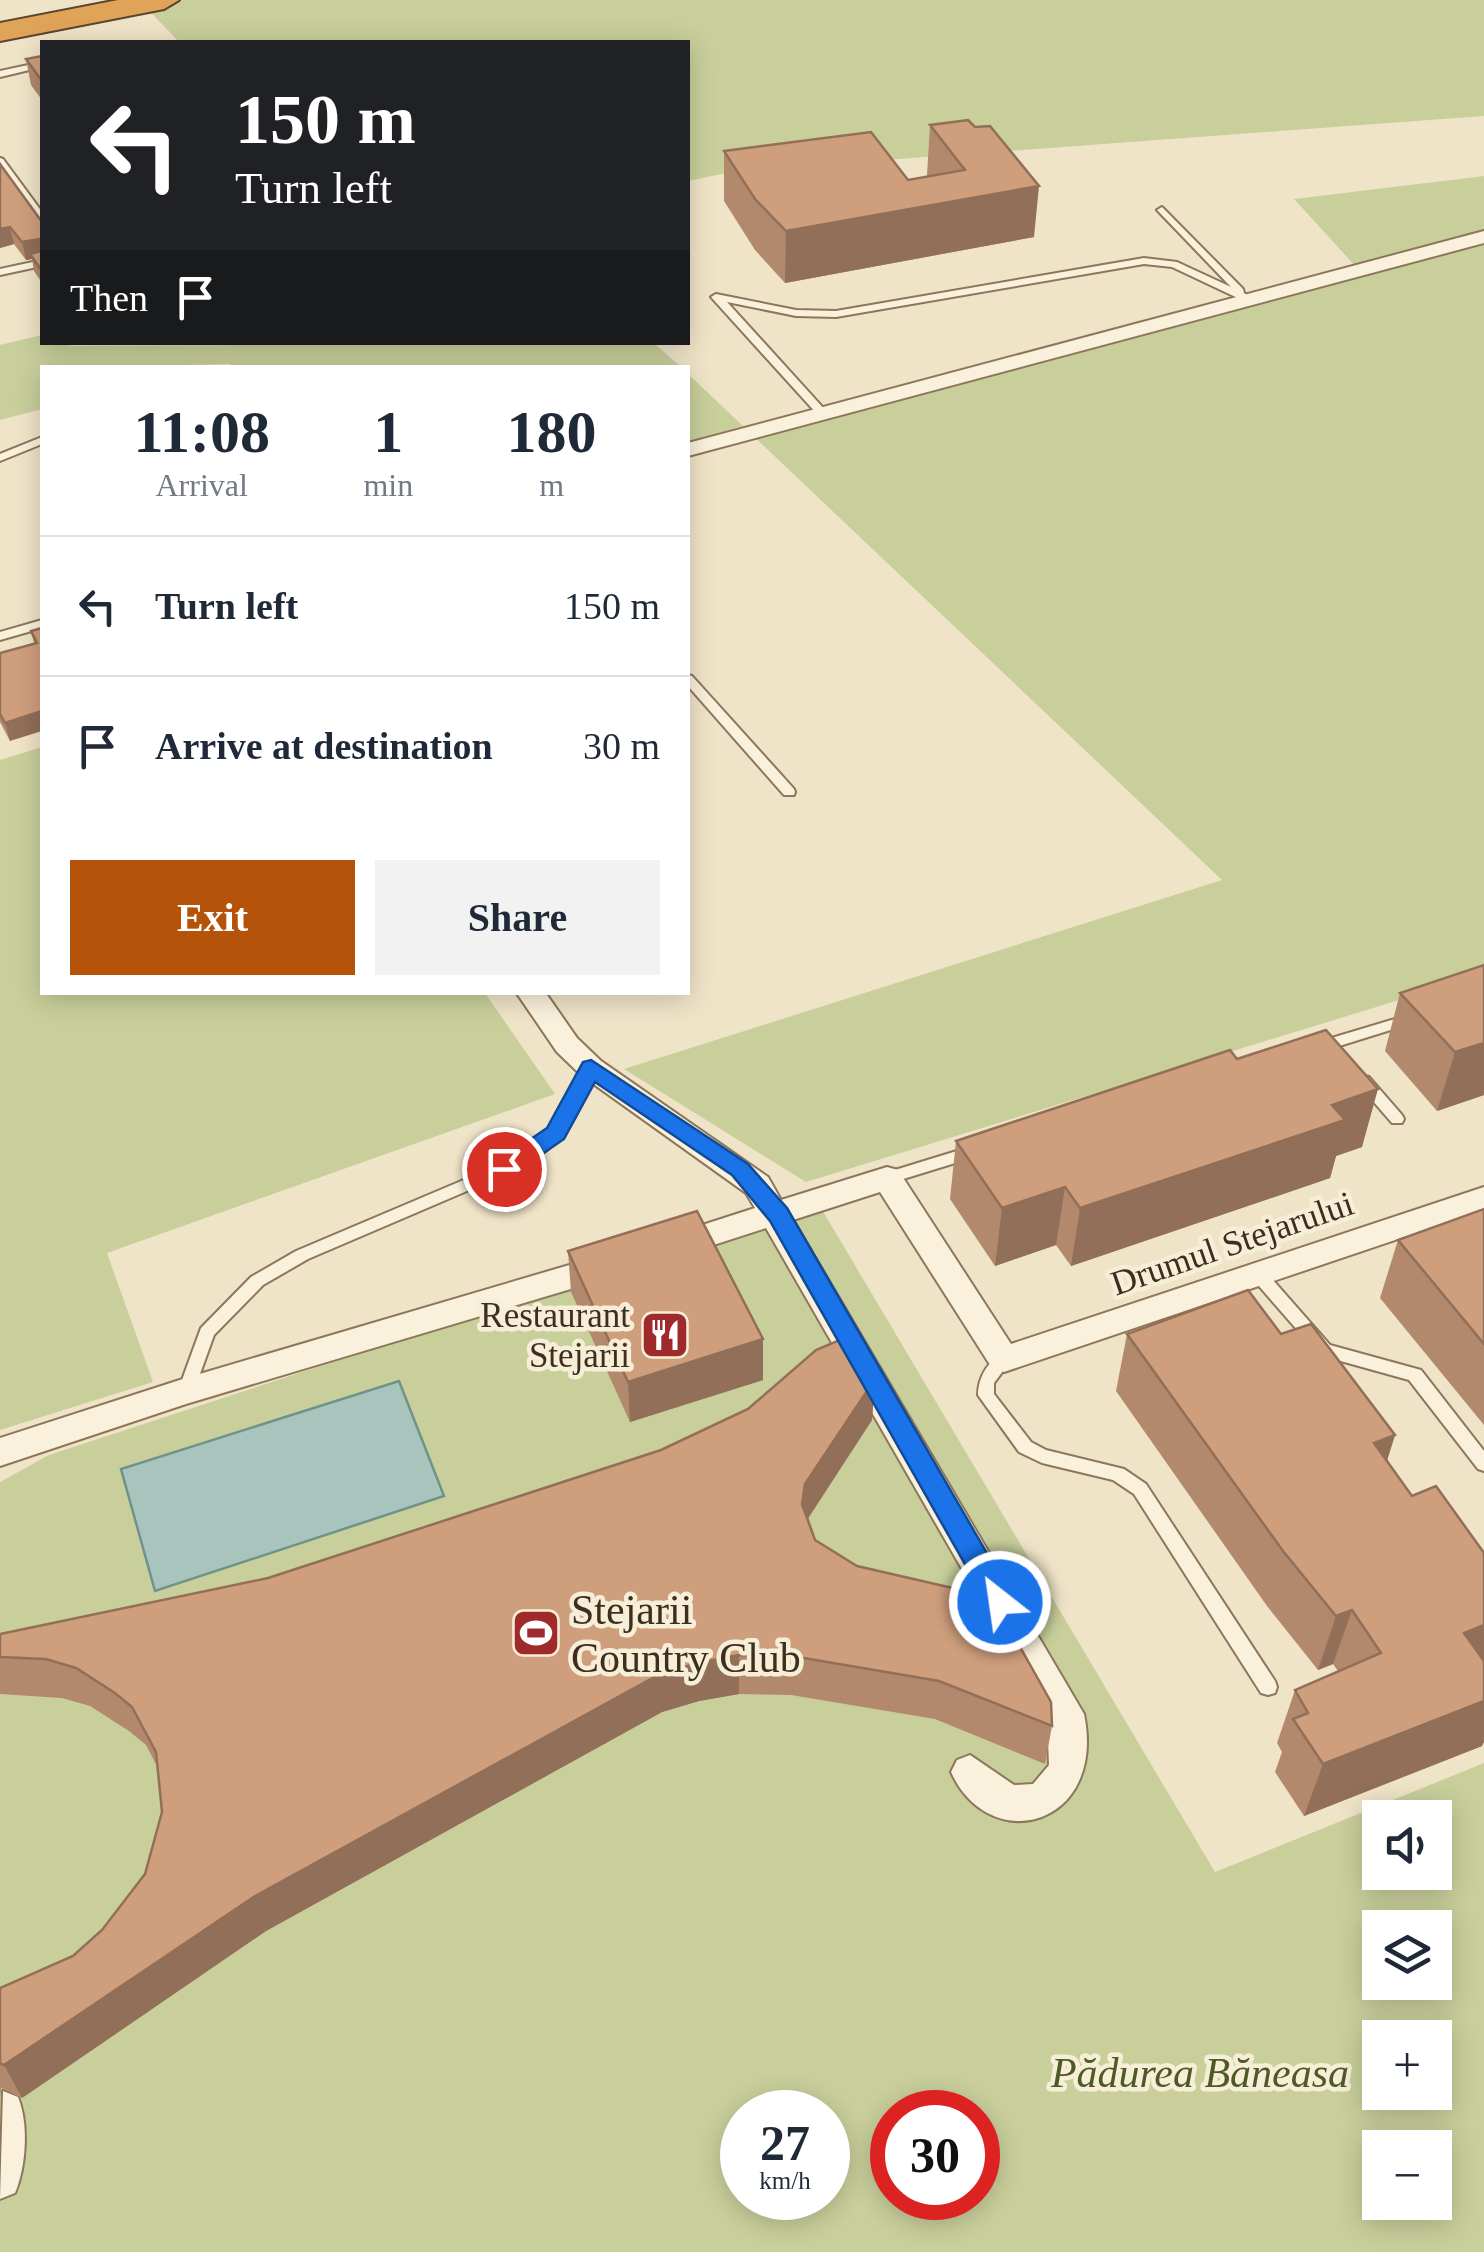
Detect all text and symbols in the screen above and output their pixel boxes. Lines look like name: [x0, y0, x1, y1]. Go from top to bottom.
icon: left: [70, 80, 200, 210]
text: 150 m: [235, 81, 416, 158]
text: Turn left: [235, 163, 392, 213]
icon: arrive: [168, 270, 223, 325]
text: Then: [70, 277, 148, 319]
text: 11:08: [133, 399, 270, 465]
text: 1: [373, 399, 403, 465]
text: 180: [507, 399, 597, 465]
text: Arrival: [156, 467, 248, 503]
text: min: [363, 467, 413, 503]
text: m: [539, 467, 564, 503]
icon: left: [70, 579, 125, 634]
text: Turn left: [155, 585, 298, 627]
text: 150 m: [564, 585, 660, 627]
icon: arrive: [70, 719, 125, 774]
text: Arrive at destination: [155, 725, 493, 767]
text: 30 m: [583, 725, 660, 767]
button: Exit: [70, 860, 355, 975]
button: Share: [375, 860, 660, 975]
pin: [462, 1127, 547, 1212]
icon: arrive: [477, 1142, 532, 1197]
street label: Drumul Stejarului: [1106, 1184, 1359, 1303]
place label: Restaurant Stejarii: [480, 1296, 630, 1375]
restaurant icon: Restaurant Stejarii: [639, 1309, 691, 1361]
position arrow: [948, 1550, 1052, 1654]
place label: Stejarii Country Club: [571, 1587, 801, 1681]
sports icon: Stejarii Country Club: [510, 1607, 562, 1659]
map controls: [1362, 1800, 1452, 2220]
button: sound: [1362, 1800, 1452, 1890]
button: layers: [1362, 1910, 1452, 2000]
button: +: [1362, 2020, 1452, 2110]
park label: Pădurea Băneasa: [1050, 2050, 1349, 2096]
speed limit sign: 30: [870, 2090, 1000, 2220]
text: 27: [760, 2115, 810, 2171]
button: −: [1362, 2130, 1452, 2220]
text: km/h: [759, 2167, 811, 2194]

